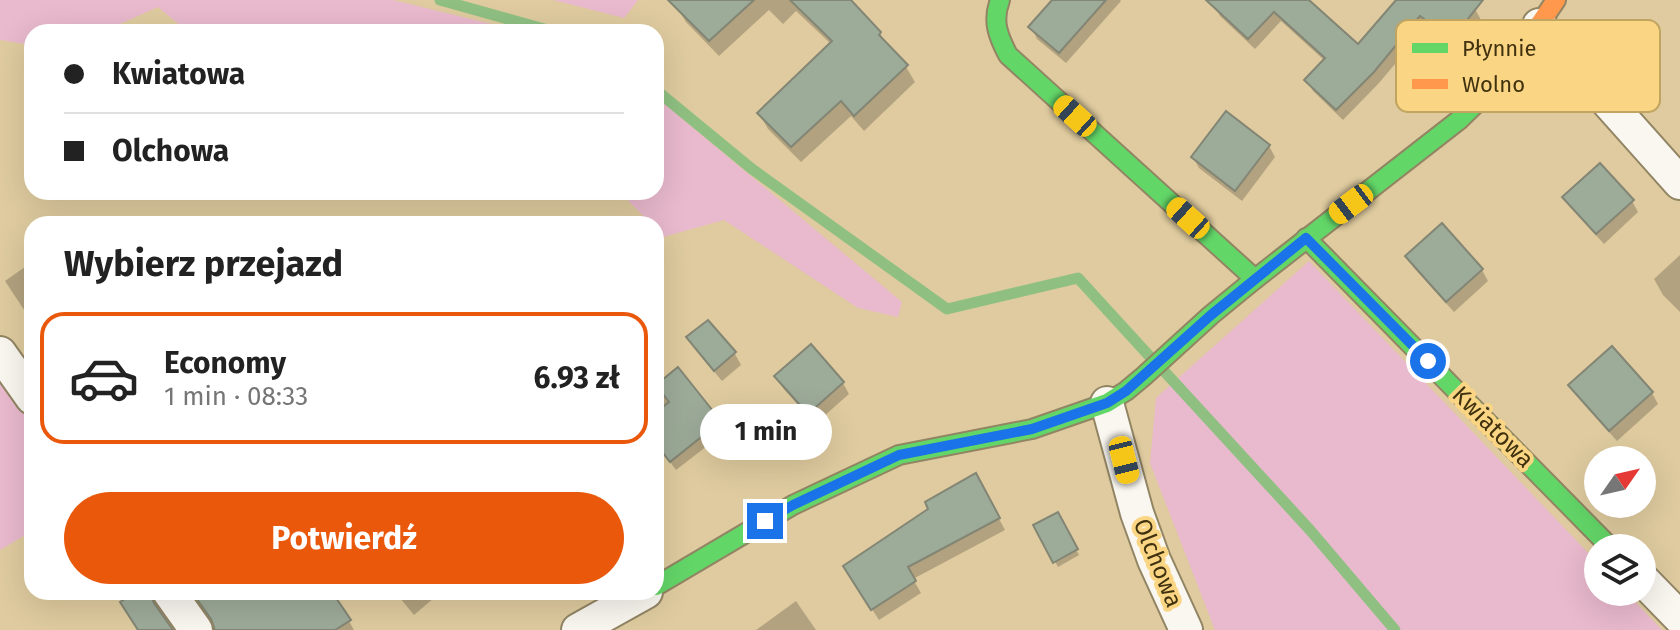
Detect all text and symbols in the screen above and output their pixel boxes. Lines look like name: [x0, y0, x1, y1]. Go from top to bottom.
legend: [1396, 20, 1660, 112]
text: Płynnie: [1462, 35, 1536, 62]
text: Kwiatowa: [112, 56, 245, 92]
text: Wolno: [1462, 71, 1525, 98]
car: [1049, 91, 1101, 141]
text: Olchowa: [112, 133, 229, 169]
car: [1325, 180, 1377, 228]
car: [1162, 193, 1214, 243]
text: Wybierz przejazd: [64, 242, 343, 286]
icon: car: [68, 342, 140, 414]
route start: [1410, 343, 1446, 379]
text: Economy: [164, 345, 286, 381]
text: 6.93 zł: [534, 360, 620, 396]
text: 1 min · 08:33: [164, 381, 308, 412]
street label: Kwiatowa: [1447, 381, 1539, 473]
callout: 1 min: [699, 405, 831, 461]
text: 1 min: [735, 416, 797, 447]
car: [1107, 434, 1141, 486]
north arrow: [1584, 446, 1656, 518]
map controls: [1584, 446, 1656, 606]
button: Potwierdź: [64, 492, 624, 584]
route end: [747, 503, 783, 539]
street label: Olchowa: [1128, 515, 1188, 611]
button: layers: [1584, 534, 1656, 606]

